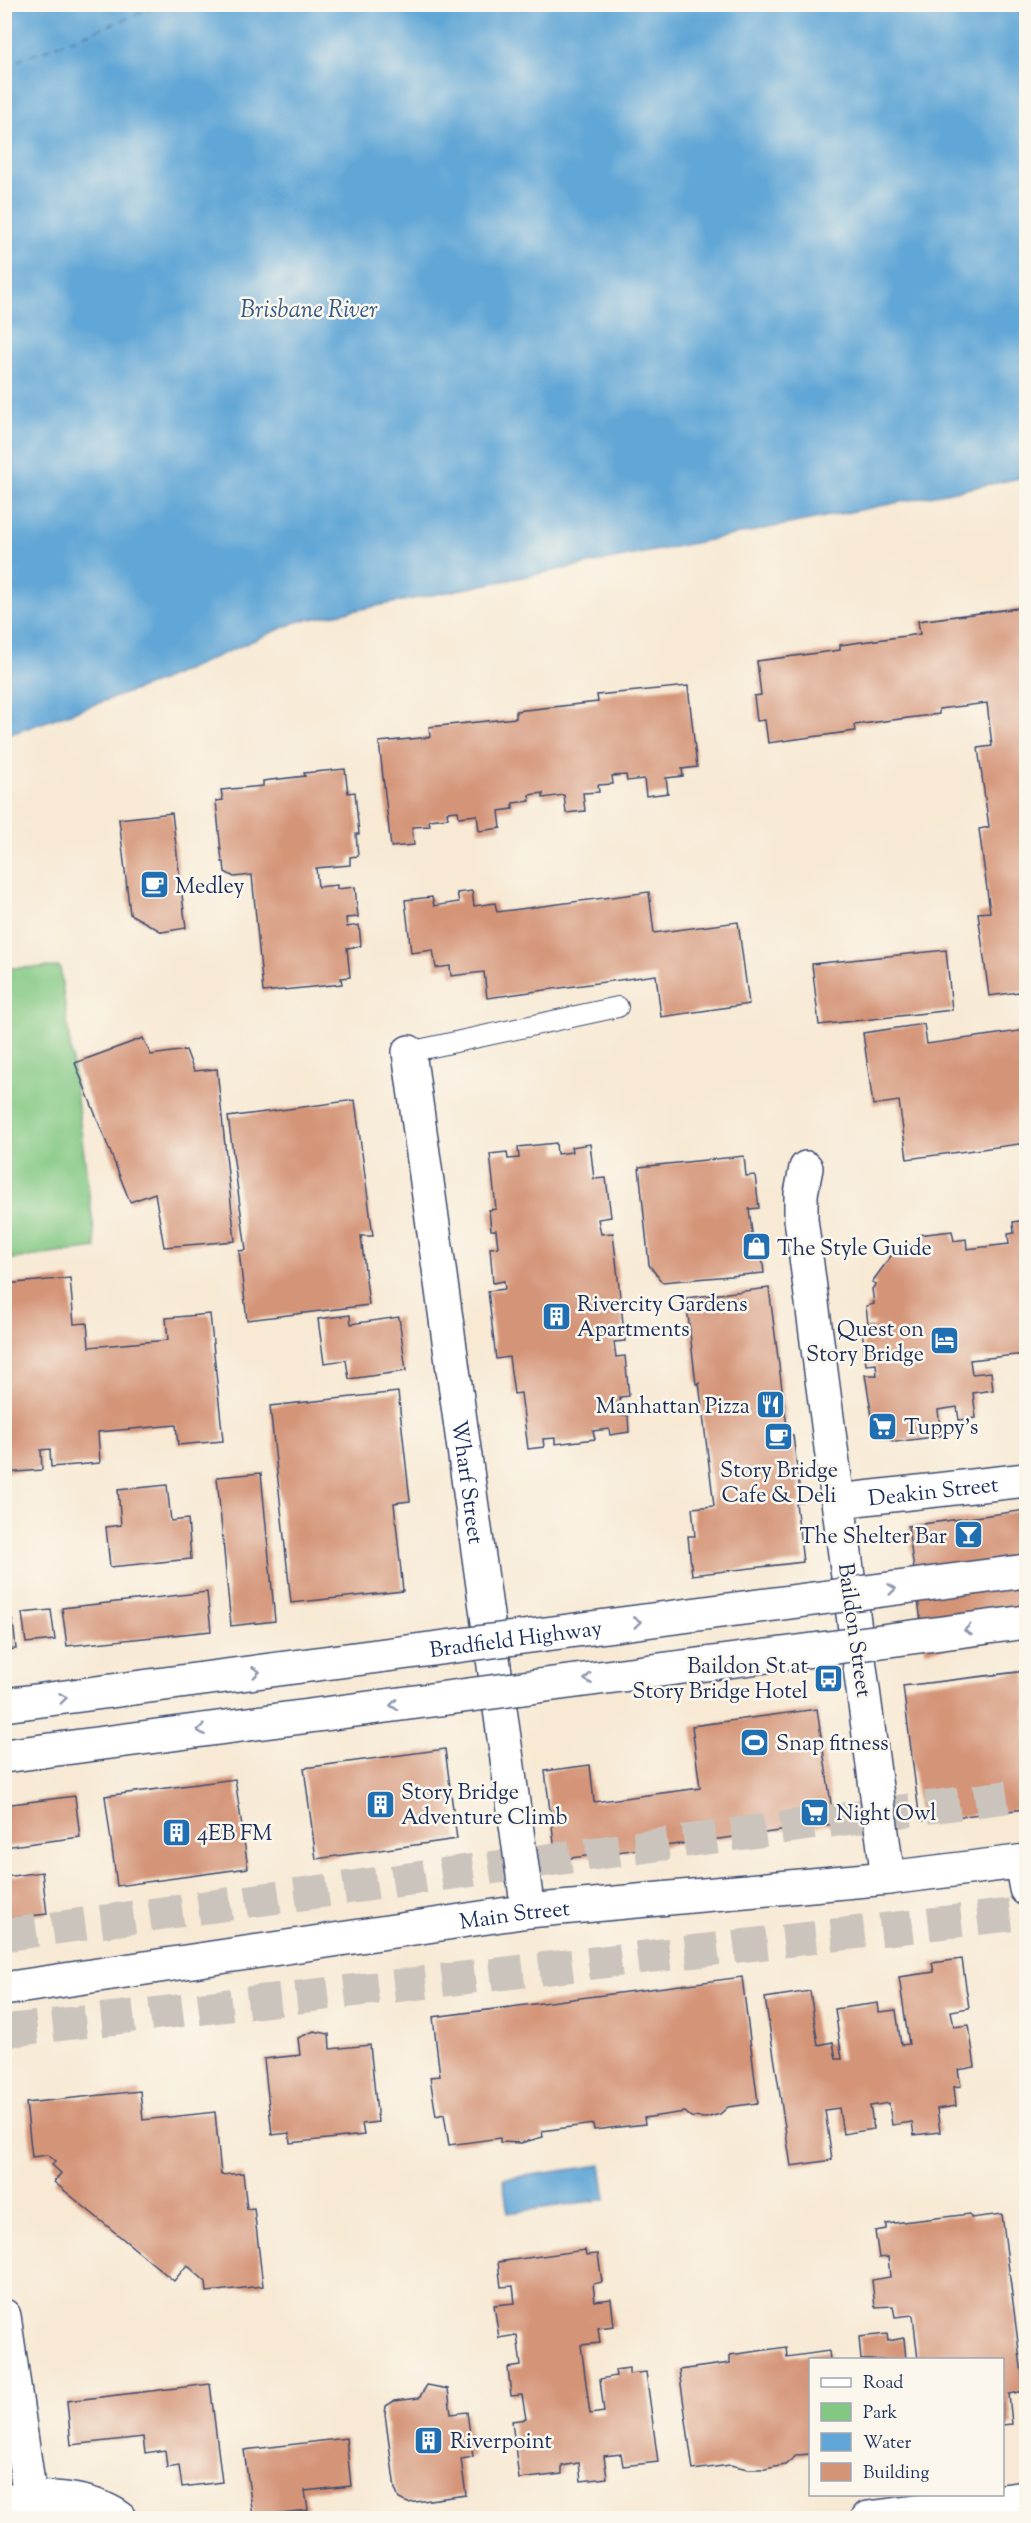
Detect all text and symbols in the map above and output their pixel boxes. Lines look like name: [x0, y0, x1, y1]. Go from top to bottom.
water label: Brisbane River: [240, 294, 378, 328]
cafe icon: Medley: [138, 869, 170, 901]
place label: Medley: [175, 872, 244, 904]
shop icon: The Style Guide: [740, 1231, 772, 1263]
place label: The Style Guide: [777, 1234, 932, 1266]
place label: Rivercity Gardens Apartments: [577, 1290, 748, 1347]
building icon: Rivercity Gardens Apartments: [540, 1300, 572, 1332]
place label: Quest on Story Bridge: [806, 1315, 924, 1372]
hotel icon: Quest on Story Bridge: [929, 1325, 961, 1357]
restaurant icon: Manhattan Pizza: [755, 1389, 787, 1421]
place label: Manhattan Pizza: [596, 1392, 750, 1424]
supermarket icon: Tuppy's: [867, 1410, 899, 1442]
place label: Tuppy's: [904, 1413, 979, 1445]
street label: Wharf Street: [441, 1418, 490, 1547]
cafe icon: Story Bridge Cafe & Deli: [763, 1421, 795, 1453]
place label: Story Bridge Cafe & Deli: [720, 1456, 838, 1513]
street label: Deakin Street: [867, 1470, 1001, 1517]
bar icon: The Shelter Bar: [952, 1519, 984, 1551]
place label: The Shelter Bar: [799, 1522, 947, 1554]
street label: Baildon Street: [828, 1561, 878, 1700]
one-way arrow: [888, 1583, 897, 1595]
street label: Bradfield Highway: [428, 1614, 604, 1668]
one-way arrow: [632, 1617, 641, 1629]
one-way arrow: [964, 1623, 973, 1635]
place label: Baildon St at Story Bridge Hotel: [632, 1652, 808, 1709]
bus stop icon: Baildon St at Story Bridge Hotel: [813, 1662, 845, 1694]
one-way arrow: [251, 1667, 260, 1679]
one-way arrow: [583, 1673, 592, 1685]
one-way arrow: [58, 1692, 67, 1704]
one-way arrow: [390, 1698, 399, 1710]
one-way arrow: [196, 1724, 206, 1736]
sports icon: Snap fitness: [739, 1726, 771, 1758]
place label: Snap fitness: [776, 1729, 889, 1761]
place label: Story Bridge Adventure Climb: [401, 1778, 567, 1835]
building icon: Story Bridge Adventure Climb: [364, 1788, 396, 1820]
supermarket icon: Night Owl: [799, 1796, 831, 1828]
place label: Night Owl: [836, 1799, 936, 1831]
building icon: 4EB FM: [160, 1816, 192, 1848]
place label: 4EB FM: [197, 1819, 272, 1851]
street label: Main Street: [457, 1894, 572, 1940]
legend: [809, 2358, 1004, 2496]
text: Road: [863, 2371, 903, 2397]
text: Park: [863, 2401, 898, 2427]
building icon: Riverpoint: [413, 2424, 445, 2456]
place label: Riverpoint: [450, 2427, 553, 2459]
text: Water: [863, 2431, 912, 2457]
text: Building: [863, 2461, 929, 2487]

